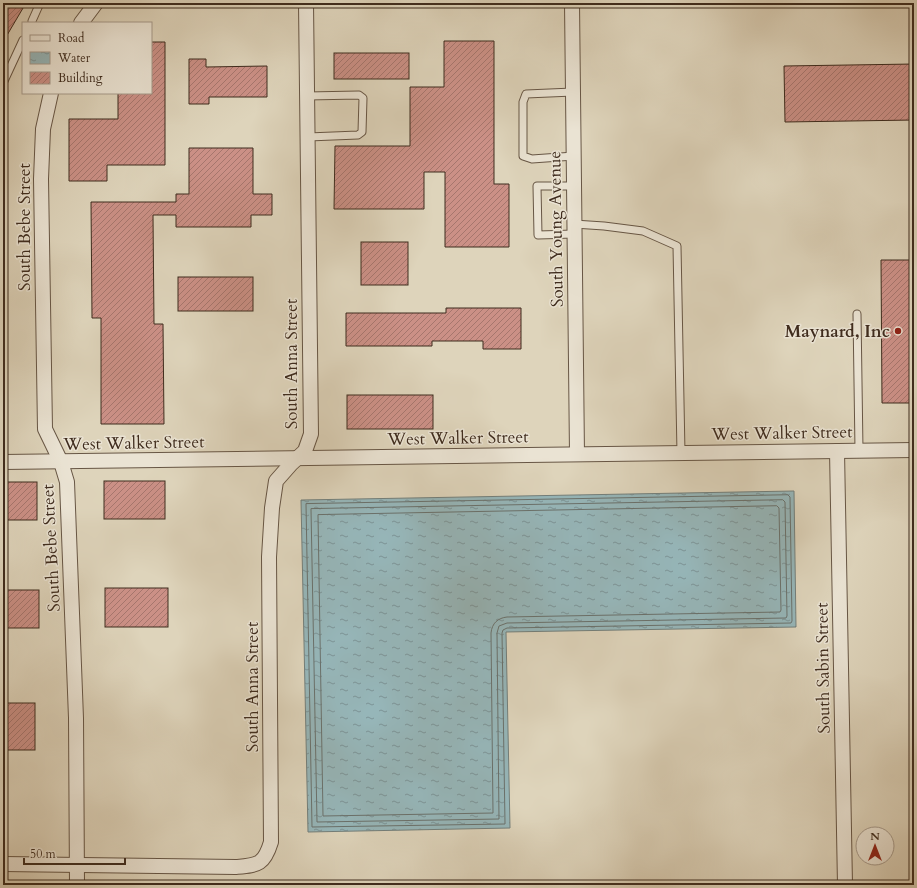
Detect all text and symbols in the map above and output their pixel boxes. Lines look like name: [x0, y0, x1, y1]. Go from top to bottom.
legend: [22, 22, 152, 94]
text: Road: [58, 30, 85, 46]
text: Water: [57, 50, 91, 66]
text: Building: [58, 70, 103, 86]
street label: South Young Avenue: [543, 151, 569, 307]
street label: South Bebe Street: [13, 162, 36, 291]
street label: South Anna Street: [280, 298, 303, 429]
place label: Maynard, Inc: [785, 320, 890, 343]
marker: Maynard, Inc: [893, 326, 903, 336]
street label: West Walker Street: [710, 420, 853, 446]
street label: West Walker Street: [386, 425, 529, 451]
street label: West Walker Street: [62, 430, 205, 456]
street label: South Bebe Street: [36, 483, 66, 612]
street label: South Sabin Street: [810, 602, 836, 734]
street label: South Anna Street: [241, 621, 264, 752]
north arrow: [855, 826, 895, 866]
text: N: [870, 829, 880, 844]
scale bar: [24, 840, 125, 866]
text: 50 m: [30, 846, 57, 862]

